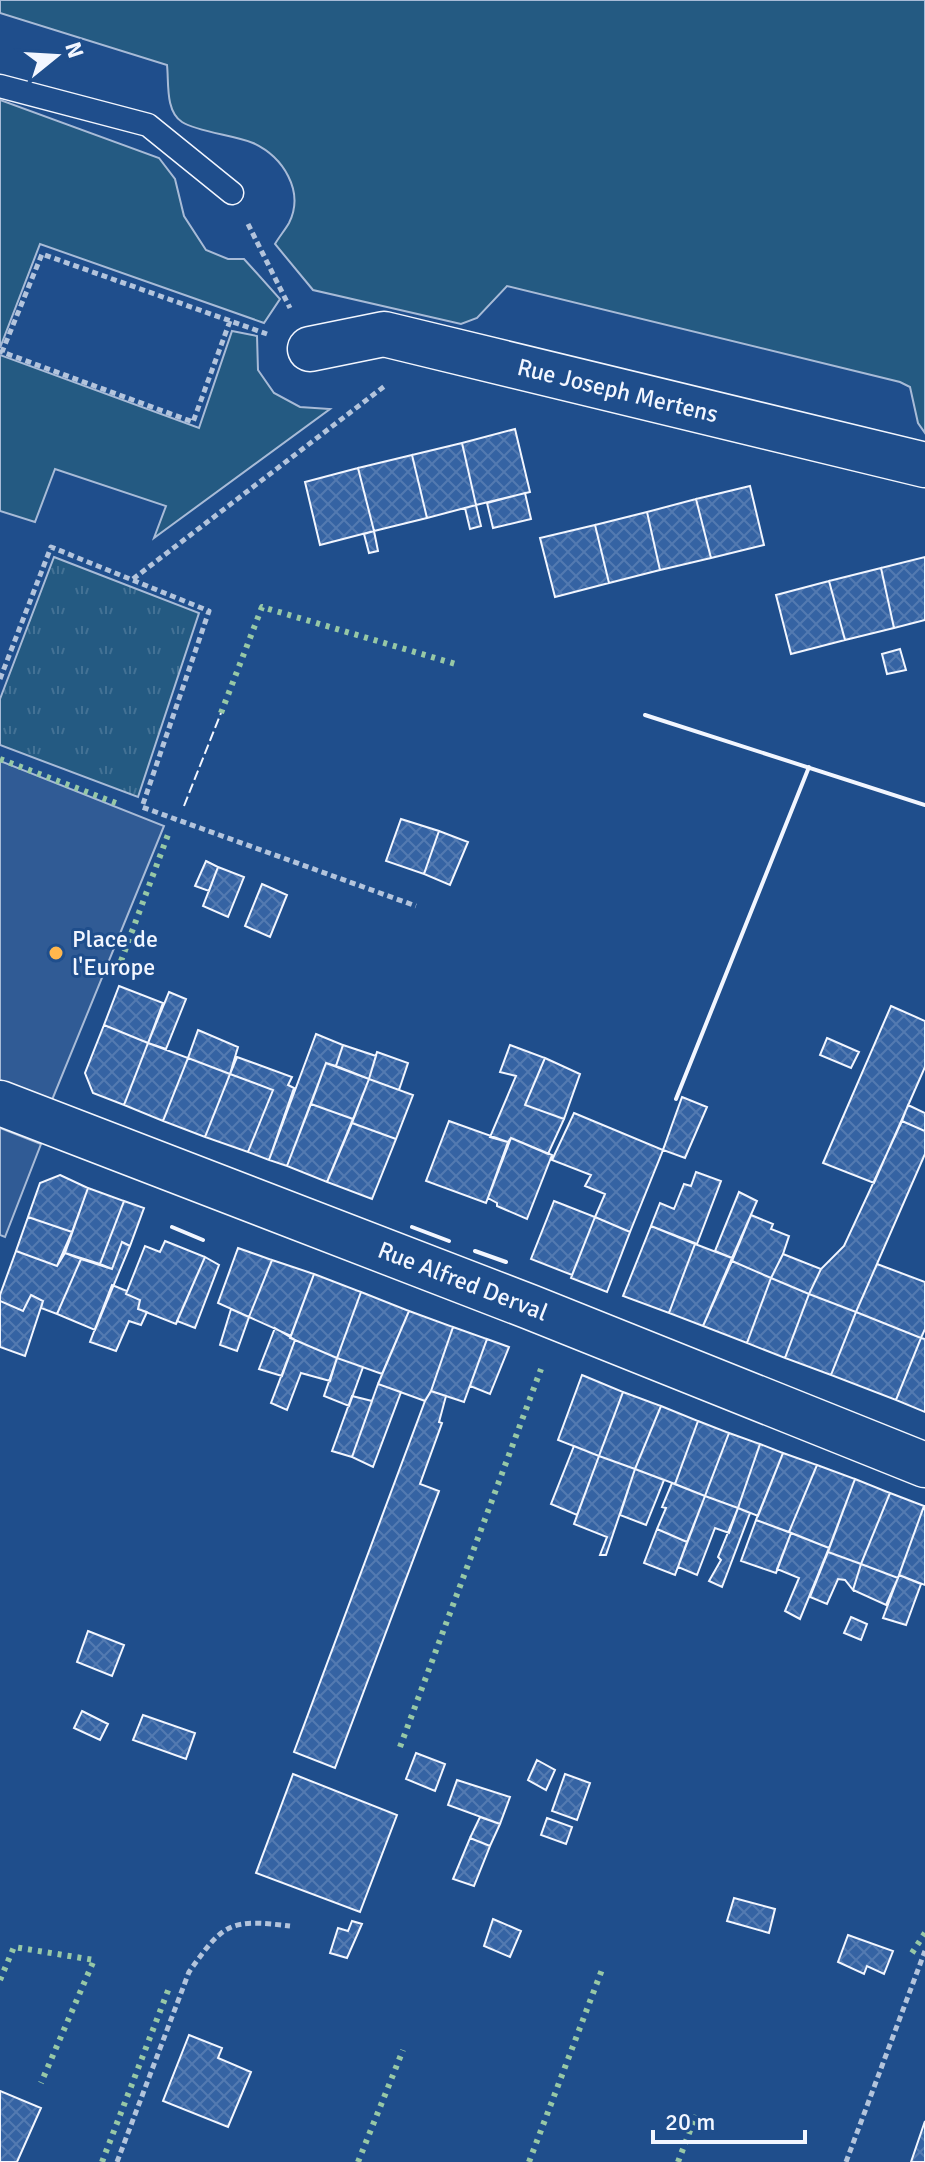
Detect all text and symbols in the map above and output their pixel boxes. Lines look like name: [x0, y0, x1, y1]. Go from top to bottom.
north arrow: [16, 16, 96, 96]
text: N: [59, 39, 90, 61]
street label: Rue Joseph Mertens: [514, 352, 721, 429]
place label: Place de l'Europe: [72, 924, 158, 982]
marker: Place de l'Europe: [47, 944, 65, 962]
street label: Rue Alfred Derval: [374, 1235, 552, 1328]
scale bar: [653, 2094, 805, 2144]
text: 20 m: [665, 2107, 715, 2137]

